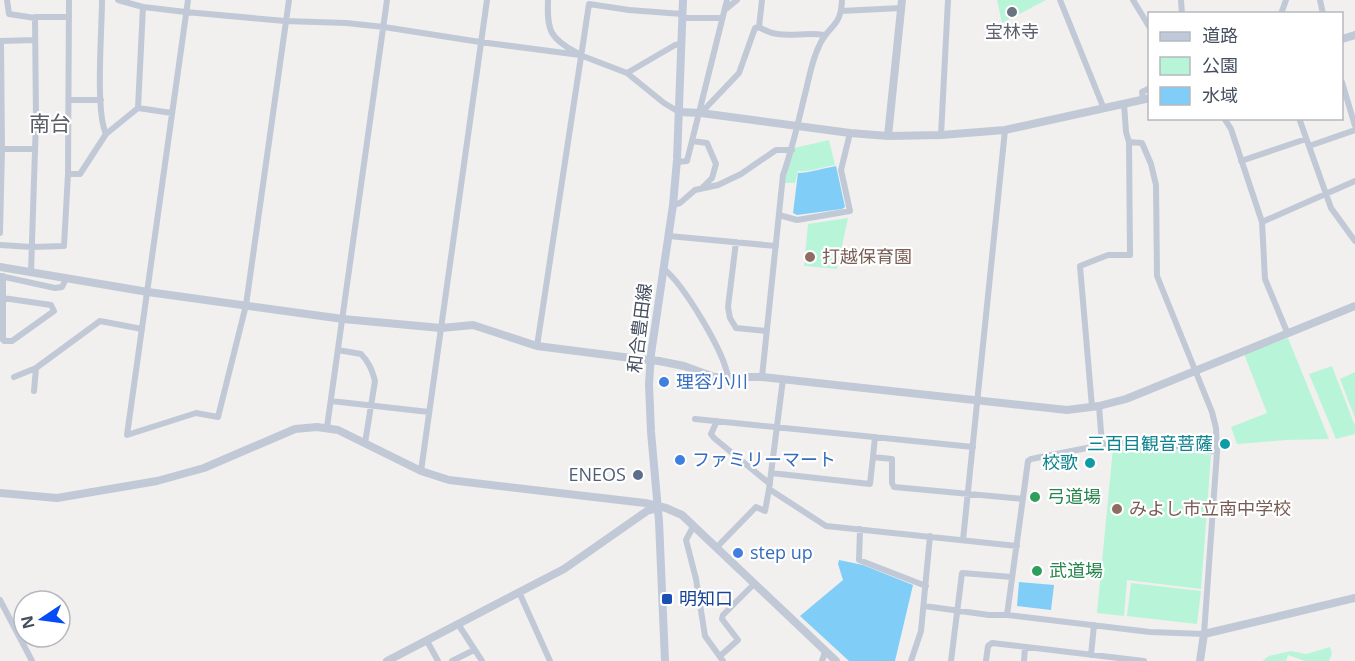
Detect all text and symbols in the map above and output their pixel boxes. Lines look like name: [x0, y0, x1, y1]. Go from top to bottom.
marker: 宝林寺: [1005, 5, 1019, 19]
legend: [1148, 12, 1343, 120]
place label: 宝林寺: [985, 19, 1039, 43]
text: 道路: [1202, 23, 1238, 47]
text: 公園: [1202, 53, 1238, 77]
text: 水域: [1202, 83, 1238, 107]
district label: 南台: [29, 109, 71, 137]
place label: 打越保育園: [822, 244, 912, 268]
marker: 打越保育園: [803, 250, 817, 264]
street label: 和合豊田線: [622, 282, 656, 374]
place label: 理容小川: [676, 369, 748, 393]
marker: 理容小川: [657, 375, 671, 389]
place label: 三百目観音菩薩: [1087, 431, 1213, 455]
marker: 三百目観音菩薩: [1218, 437, 1232, 451]
place label: ファミリーマート: [692, 447, 836, 471]
place label: 校歌: [1042, 450, 1078, 474]
marker: ファミリーマート: [673, 453, 687, 467]
marker: 校歌: [1083, 456, 1097, 470]
place label: ENEOS: [569, 462, 626, 486]
marker: ENEOS: [631, 468, 645, 482]
place label: 弓道場: [1047, 484, 1101, 508]
marker: 弓道場: [1028, 490, 1042, 504]
place label: みよし市立南中学校: [1129, 496, 1291, 520]
marker: みよし市立南中学校: [1110, 502, 1124, 516]
place label: step up: [750, 540, 813, 564]
marker: step up: [731, 546, 745, 560]
place label: 武道場: [1049, 558, 1103, 582]
marker: 武道場: [1030, 564, 1044, 578]
place label: 明知口: [679, 586, 733, 610]
north arrow: [12, 589, 72, 649]
marker: 明知口: [660, 592, 674, 606]
text: N: [15, 614, 40, 631]

